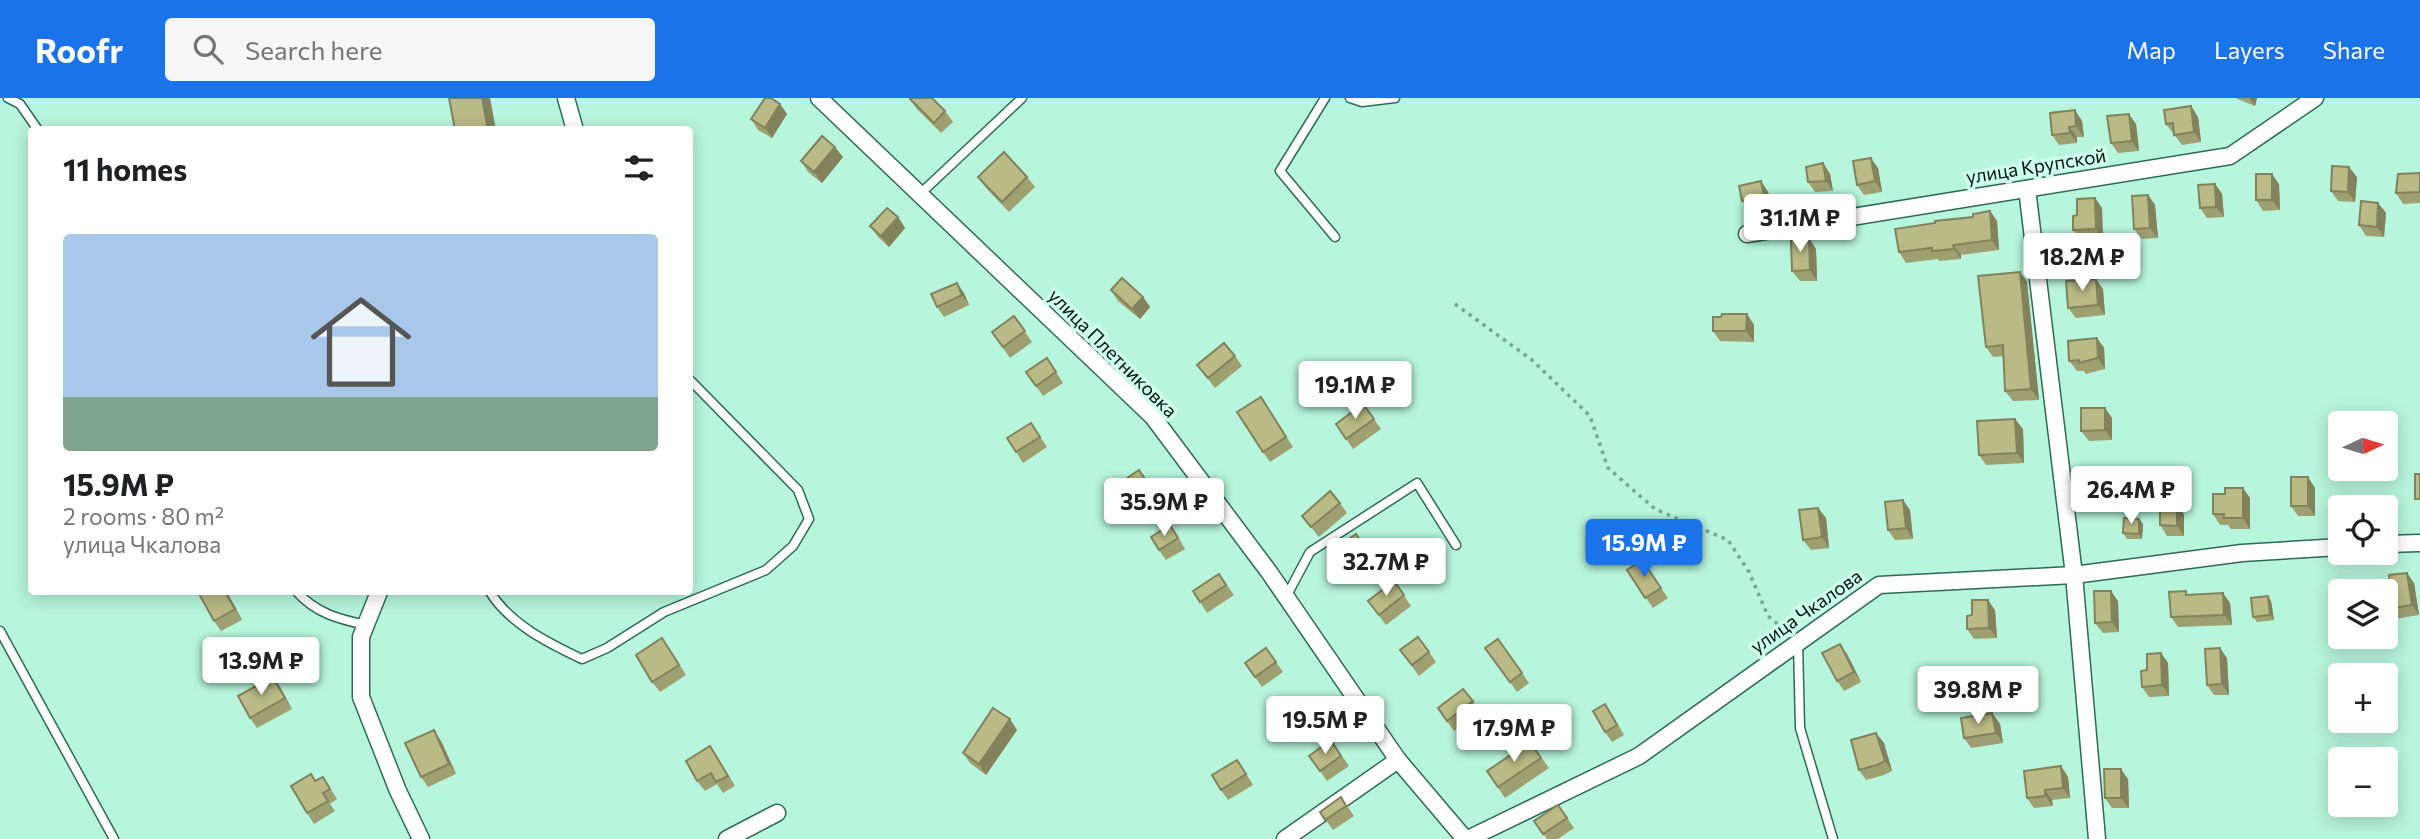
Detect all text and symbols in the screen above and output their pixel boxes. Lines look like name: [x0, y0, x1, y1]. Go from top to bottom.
search box: [165, 18, 655, 81]
text: Roofr: [35, 29, 123, 70]
icon: search: [189, 30, 227, 68]
text: Search here: [245, 34, 383, 65]
text: Map: [2127, 35, 2176, 64]
text: Layers: [2214, 35, 2285, 64]
text: Share: [2323, 35, 2385, 64]
street label: улица Крупской: [1964, 143, 2107, 188]
icon: filters: [620, 149, 658, 187]
text: 11 homes: [63, 150, 187, 187]
pin: 31.1M ₽: [1735, 194, 1865, 254]
text: 31.1M ₽: [1760, 203, 1840, 231]
pin: 18.2M ₽: [2017, 234, 2147, 293]
text: 18.2M ₽: [2039, 242, 2125, 270]
icon: home: [298, 279, 424, 405]
street label: улица Плетниковка: [1044, 283, 1183, 422]
pin: 19.1M ₽: [1290, 362, 1420, 421]
text: 19.1M ₽: [1315, 370, 1395, 398]
north arrow: [2328, 411, 2398, 481]
map controls: [2328, 411, 2398, 817]
text: 15.9M ₽: [63, 465, 174, 502]
pin: 26.4M ₽: [2066, 466, 2196, 526]
text: 26.4M ₽: [2087, 475, 2175, 503]
pin: 35.9M ₽: [1099, 478, 1229, 538]
text: 35.9M ₽: [1120, 487, 1208, 515]
button: locate: [2328, 495, 2398, 565]
text: 2 rooms · 80 m²: [63, 502, 224, 530]
pin: 15.9M ₽: [1579, 519, 1709, 579]
text: 15.9M ₽: [1601, 528, 1687, 556]
text: улица Чкалова: [63, 530, 221, 558]
pin: 32.7M ₽: [1321, 538, 1451, 598]
text: 32.7M ₽: [1343, 547, 1429, 575]
street label: улица Чкалова: [1746, 564, 1866, 657]
button: layers: [2328, 579, 2398, 649]
pin: 13.9M ₽: [196, 638, 326, 697]
text: 13.9M ₽: [218, 646, 304, 674]
button: +: [2328, 663, 2398, 733]
pin: 39.8M ₽: [1913, 666, 2043, 726]
text: 39.8M ₽: [1934, 675, 2022, 703]
pin: 19.5M ₽: [1260, 696, 1390, 756]
pin: 17.9M ₽: [1449, 704, 1579, 764]
text: 19.5M ₽: [1282, 705, 1368, 733]
text: 17.9M ₽: [1473, 713, 1555, 741]
button: −: [2328, 747, 2398, 817]

